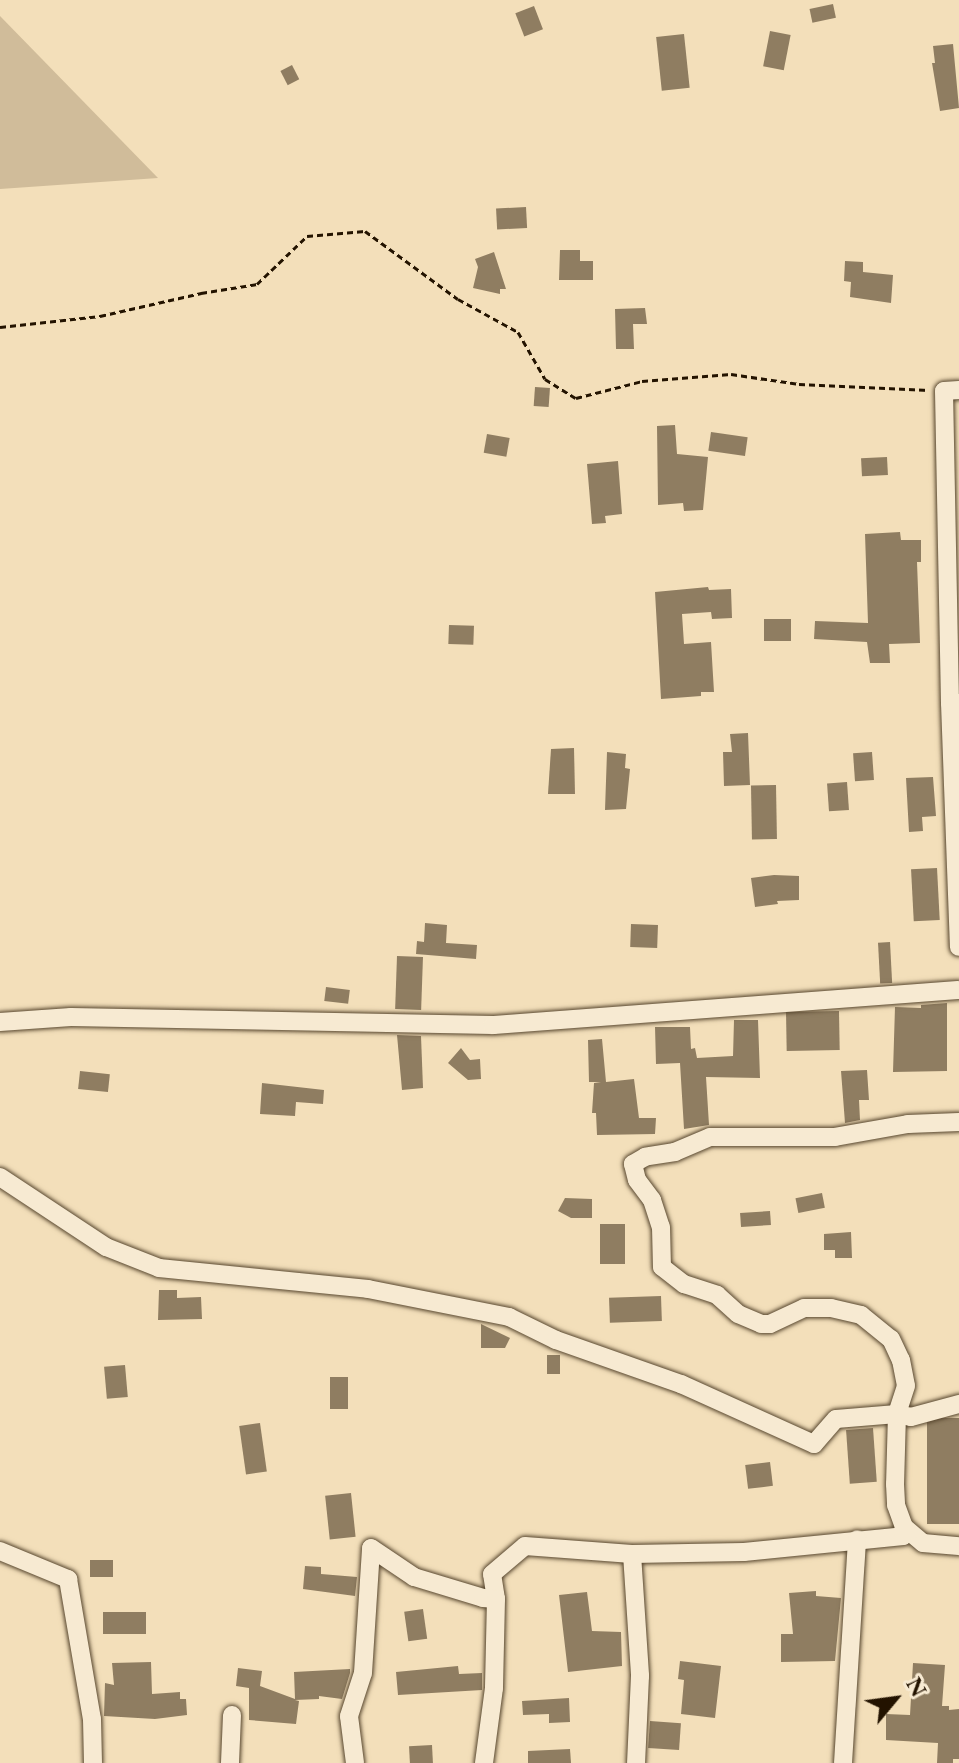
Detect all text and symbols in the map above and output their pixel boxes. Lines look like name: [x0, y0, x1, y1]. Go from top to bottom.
north arrow: [855, 1659, 935, 1739]
text: N: [899, 1672, 933, 1702]

